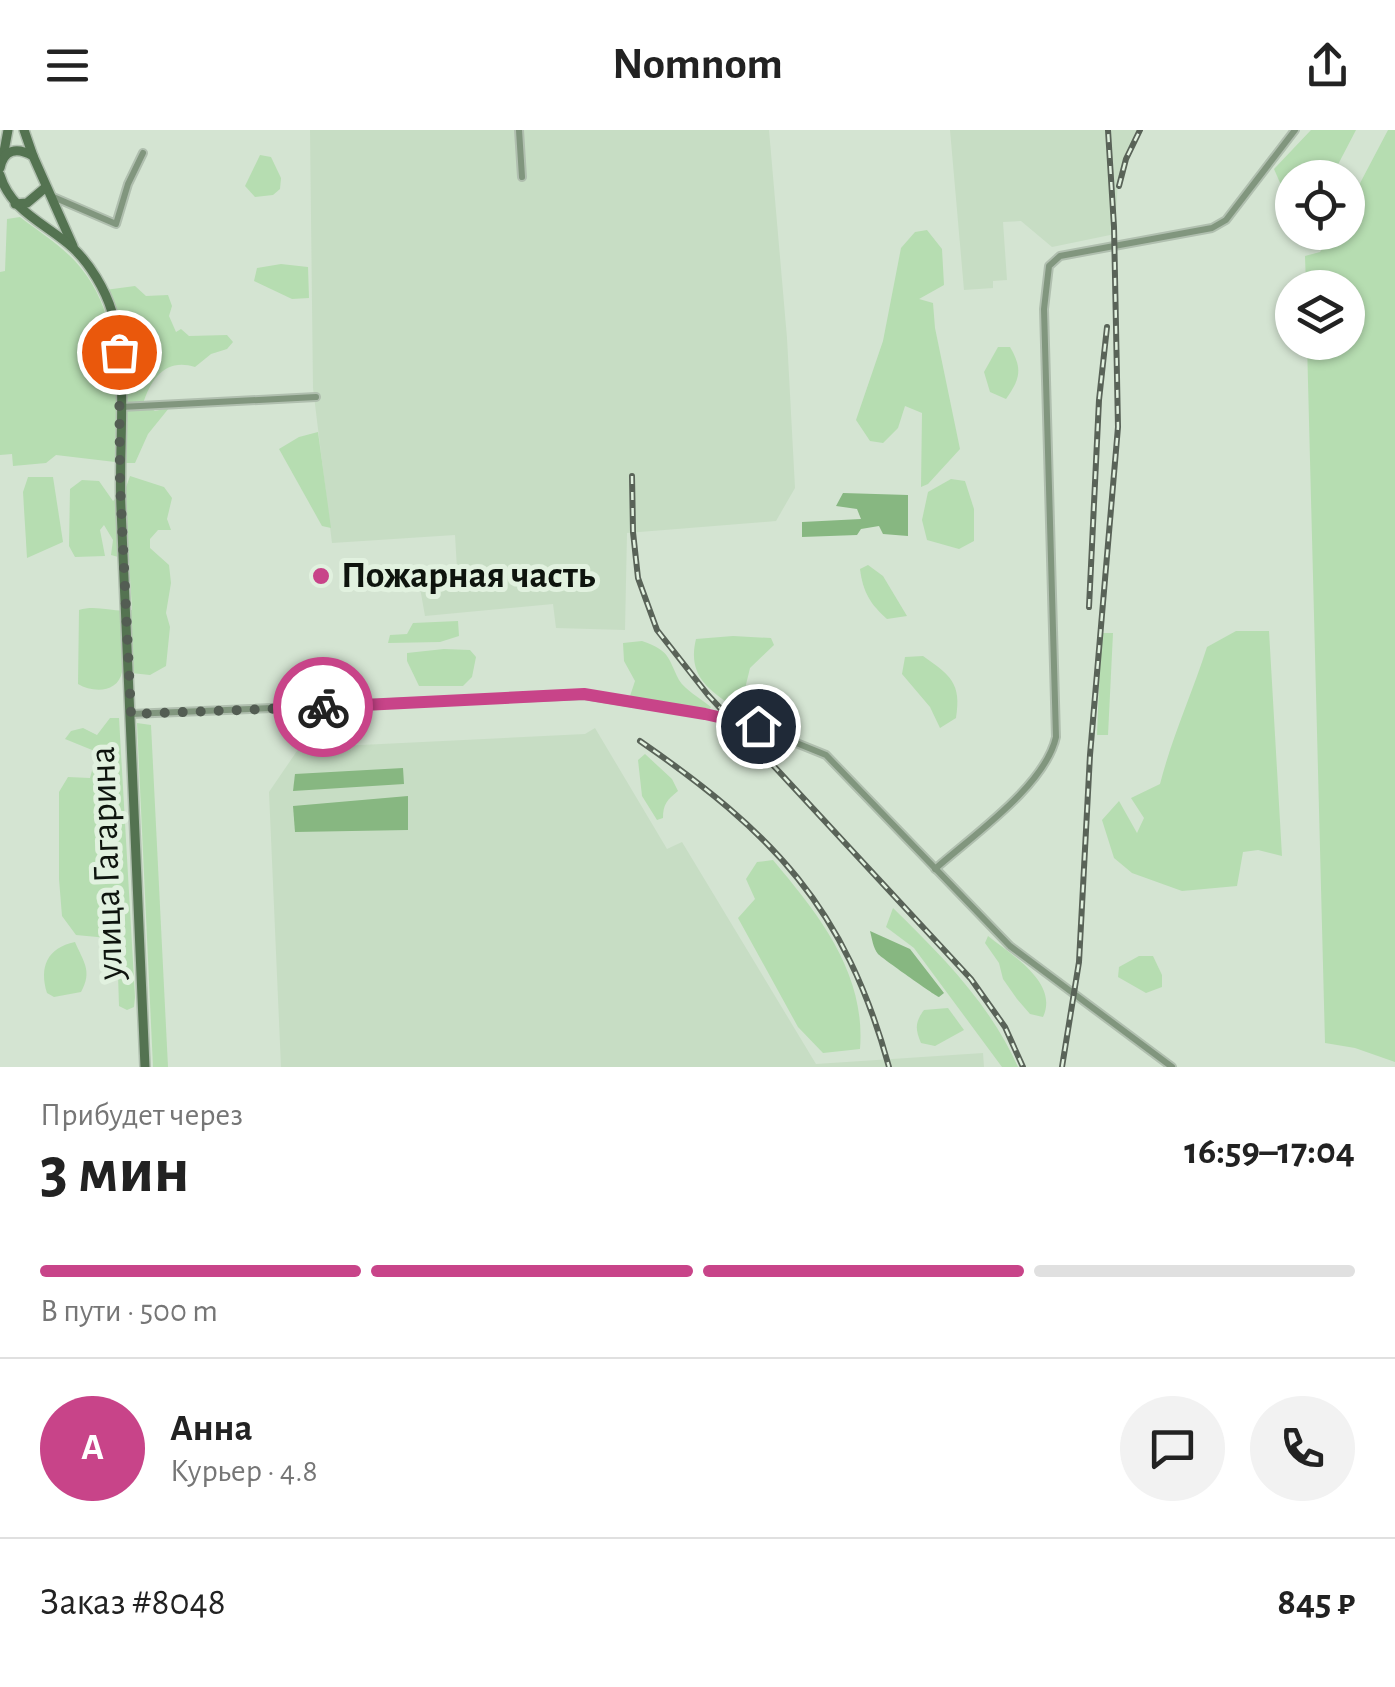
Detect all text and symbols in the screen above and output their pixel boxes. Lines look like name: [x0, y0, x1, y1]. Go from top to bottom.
icon: menu: [40, 38, 95, 93]
icon: share: [1300, 38, 1355, 93]
text: Nomnom: [612, 42, 783, 87]
map controls: [1275, 160, 1365, 360]
button: locate: [1275, 160, 1365, 250]
button: layers: [1275, 270, 1365, 360]
pin: [77, 310, 162, 395]
icon: bag: [92, 325, 147, 380]
place label: Пожарная часть: [341, 557, 596, 595]
marker: Пожарная часть: [310, 565, 332, 587]
courier: [273, 657, 373, 757]
icon: bike: [296, 680, 351, 735]
pin: [716, 684, 801, 769]
icon: home: [731, 699, 786, 754]
street label: улица Гагарина: [84, 746, 130, 981]
text: Прибудет через: [40, 1099, 243, 1131]
text: 16:59–17:04: [1184, 1133, 1355, 1171]
text: 3 мин: [40, 1139, 190, 1204]
text: В пути · 500 m: [40, 1295, 218, 1327]
button: chat: [1120, 1396, 1225, 1501]
button: phone: [1250, 1396, 1355, 1501]
text: Анна: [170, 1410, 253, 1448]
text: А: [81, 1429, 104, 1467]
text: Курьер · 4.8: [170, 1455, 318, 1487]
text: Заказ #8048: [40, 1584, 226, 1622]
text: 845 ₽: [1277, 1584, 1355, 1622]

